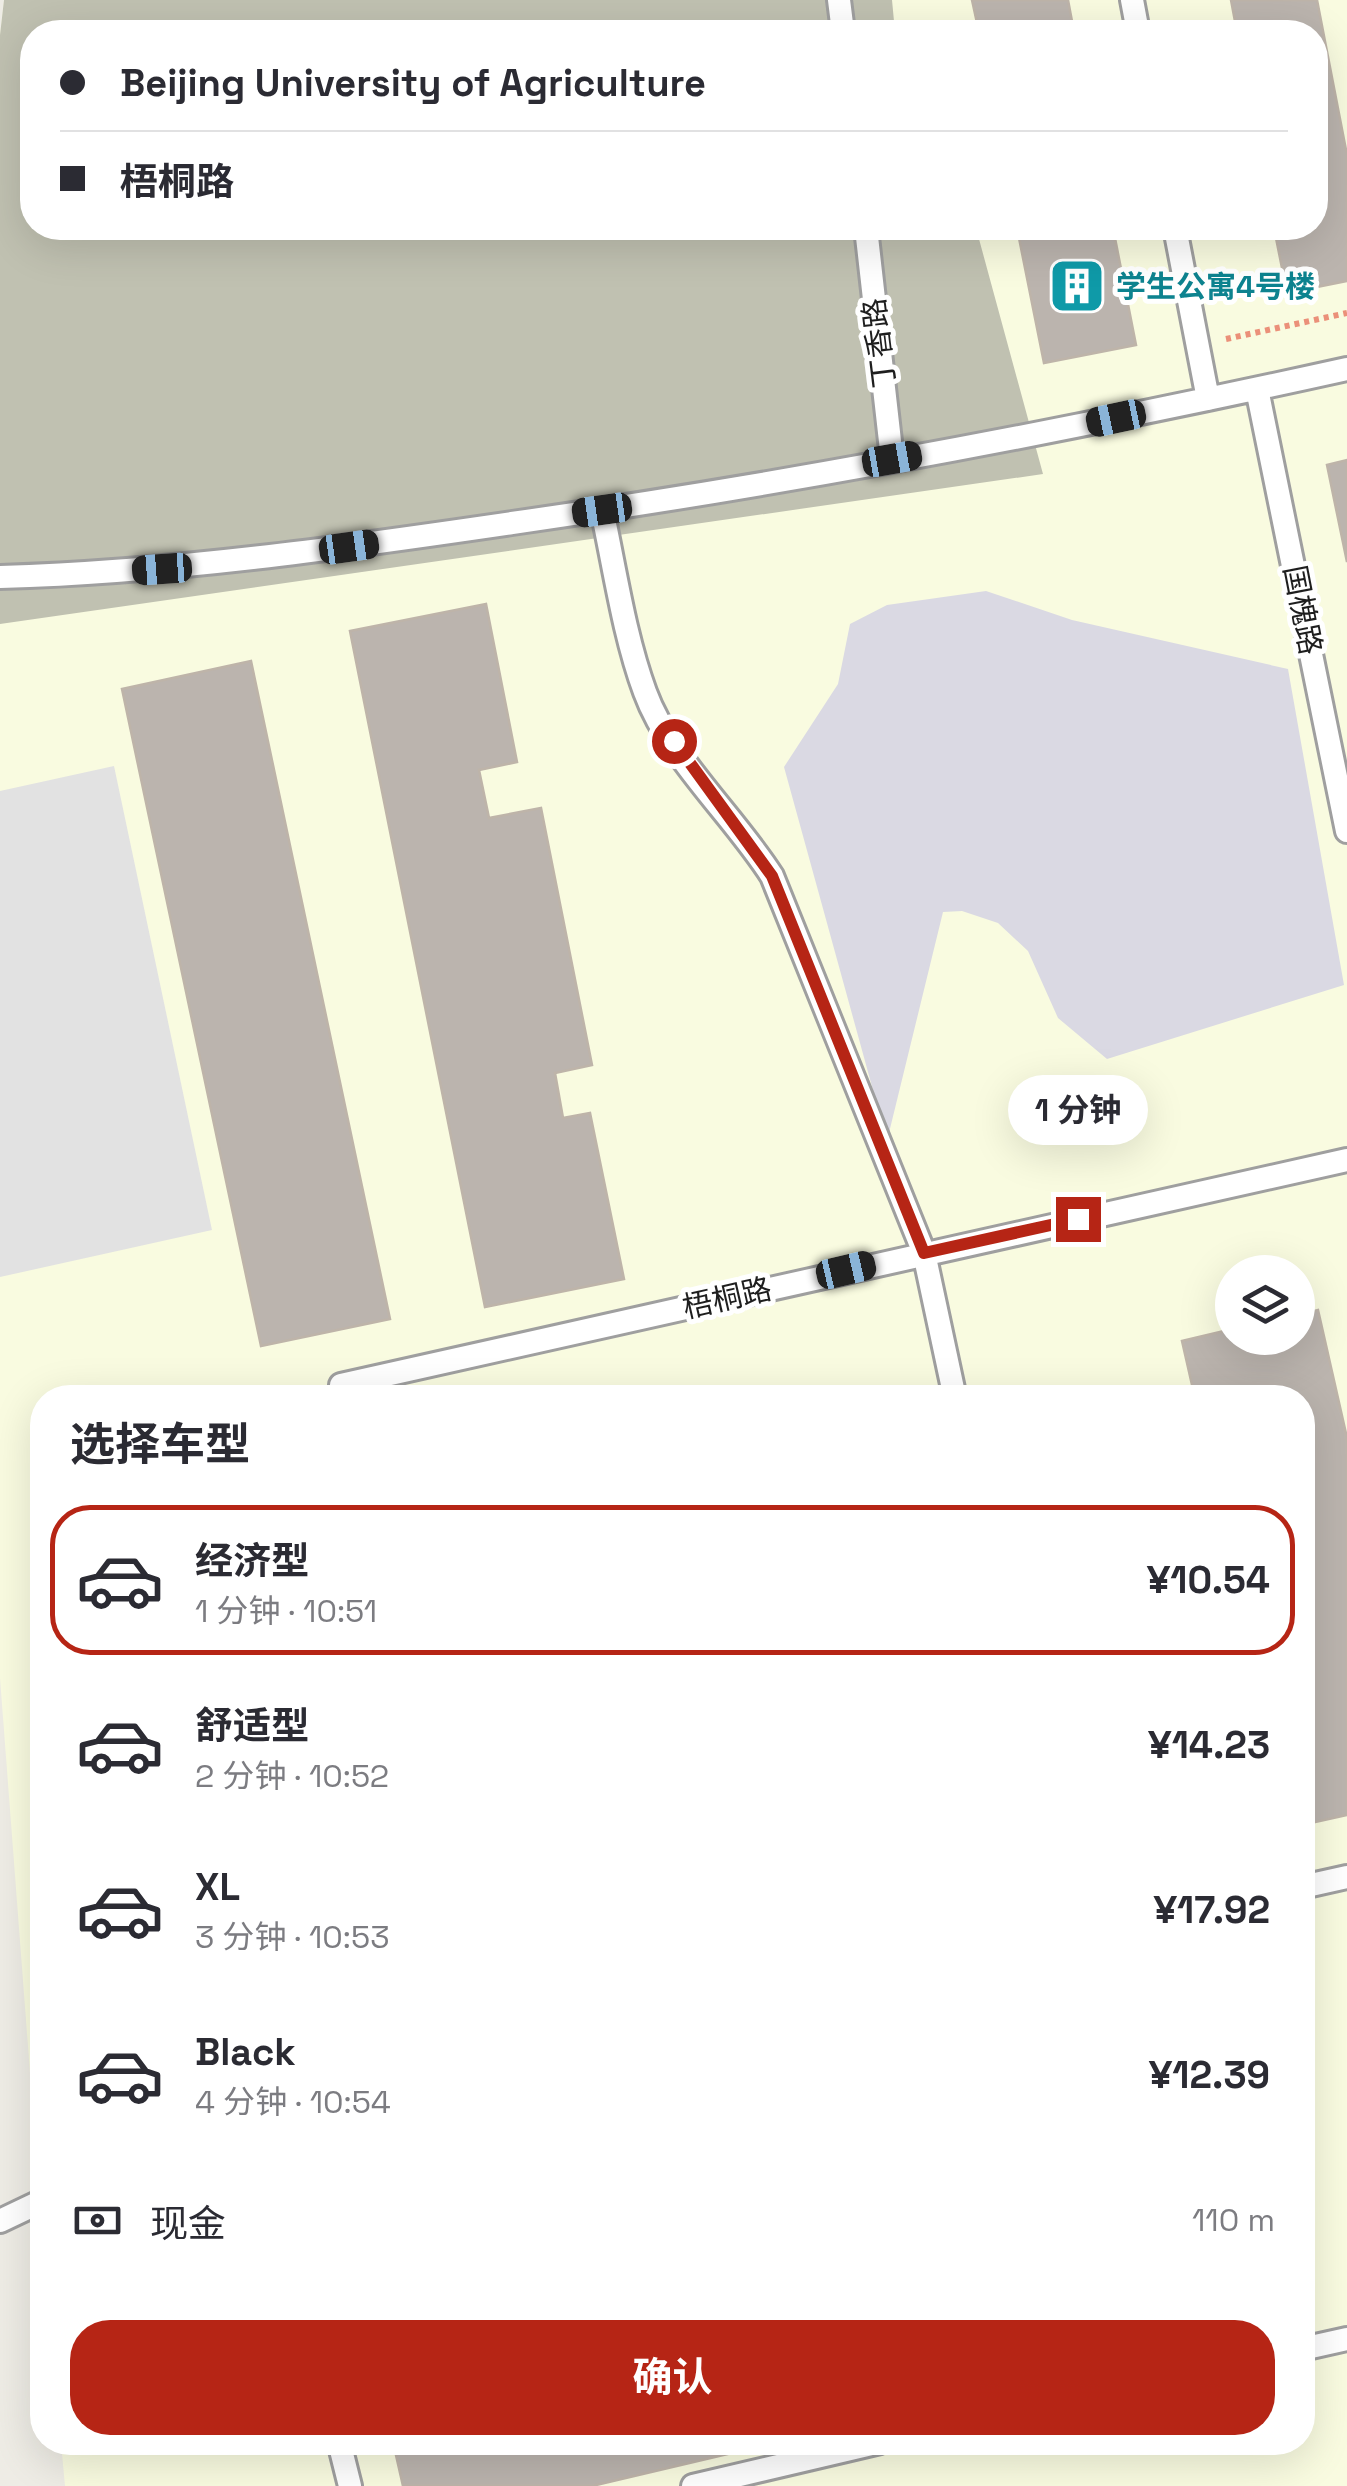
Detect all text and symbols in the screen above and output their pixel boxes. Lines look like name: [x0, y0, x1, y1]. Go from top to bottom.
text: Beijing University of Agriculture: [120, 59, 706, 107]
text: 梧桐路: [120, 158, 234, 206]
building icon: 学生公寓4号楼: [1047, 256, 1107, 316]
place label: 学生公寓4号楼: [1116, 267, 1315, 306]
street label: 丁香路: [854, 296, 904, 390]
car: [1084, 397, 1148, 439]
car: [860, 439, 924, 479]
car: [570, 491, 634, 529]
car: [317, 528, 381, 566]
car: [131, 552, 193, 586]
street label: 国槐路: [1275, 562, 1331, 658]
route start: [652, 719, 697, 764]
callout: 1 分钟: [1008, 1074, 1148, 1144]
text: 1 分钟: [1035, 1090, 1121, 1130]
route end: [1056, 1197, 1101, 1242]
car: [813, 1249, 879, 1291]
map controls: [1215, 1255, 1315, 1355]
button: layers: [1215, 1255, 1315, 1355]
street label: 梧桐路: [679, 1269, 775, 1327]
text: 选择车型: [70, 1416, 250, 1473]
icon: car: [75, 1535, 165, 1625]
text: 经济型: [195, 1537, 309, 1585]
text: ¥10.54: [1147, 1556, 1270, 1604]
text: 1 分钟 · 10:51: [195, 1591, 377, 1631]
icon: car: [75, 1700, 165, 1790]
text: 舒适型: [195, 1702, 309, 1750]
text: ¥14.23: [1148, 1721, 1270, 1769]
text: 2 分钟 · 10:52: [195, 1756, 389, 1796]
text: XL: [195, 1863, 240, 1911]
icon: car: [75, 1865, 165, 1955]
text: ¥17.92: [1153, 1886, 1270, 1934]
text: 3 分钟 · 10:53: [195, 1917, 389, 1957]
text: Black: [195, 2028, 296, 2076]
icon: car: [75, 2030, 165, 2120]
text: ¥12.39: [1149, 2051, 1270, 2099]
text: 4 分钟 · 10:54: [195, 2082, 391, 2122]
icon: cash: [70, 2193, 125, 2248]
text: 现金: [150, 2200, 226, 2248]
text: 110 m: [1192, 2200, 1275, 2240]
button: 确认: [70, 2320, 1275, 2435]

